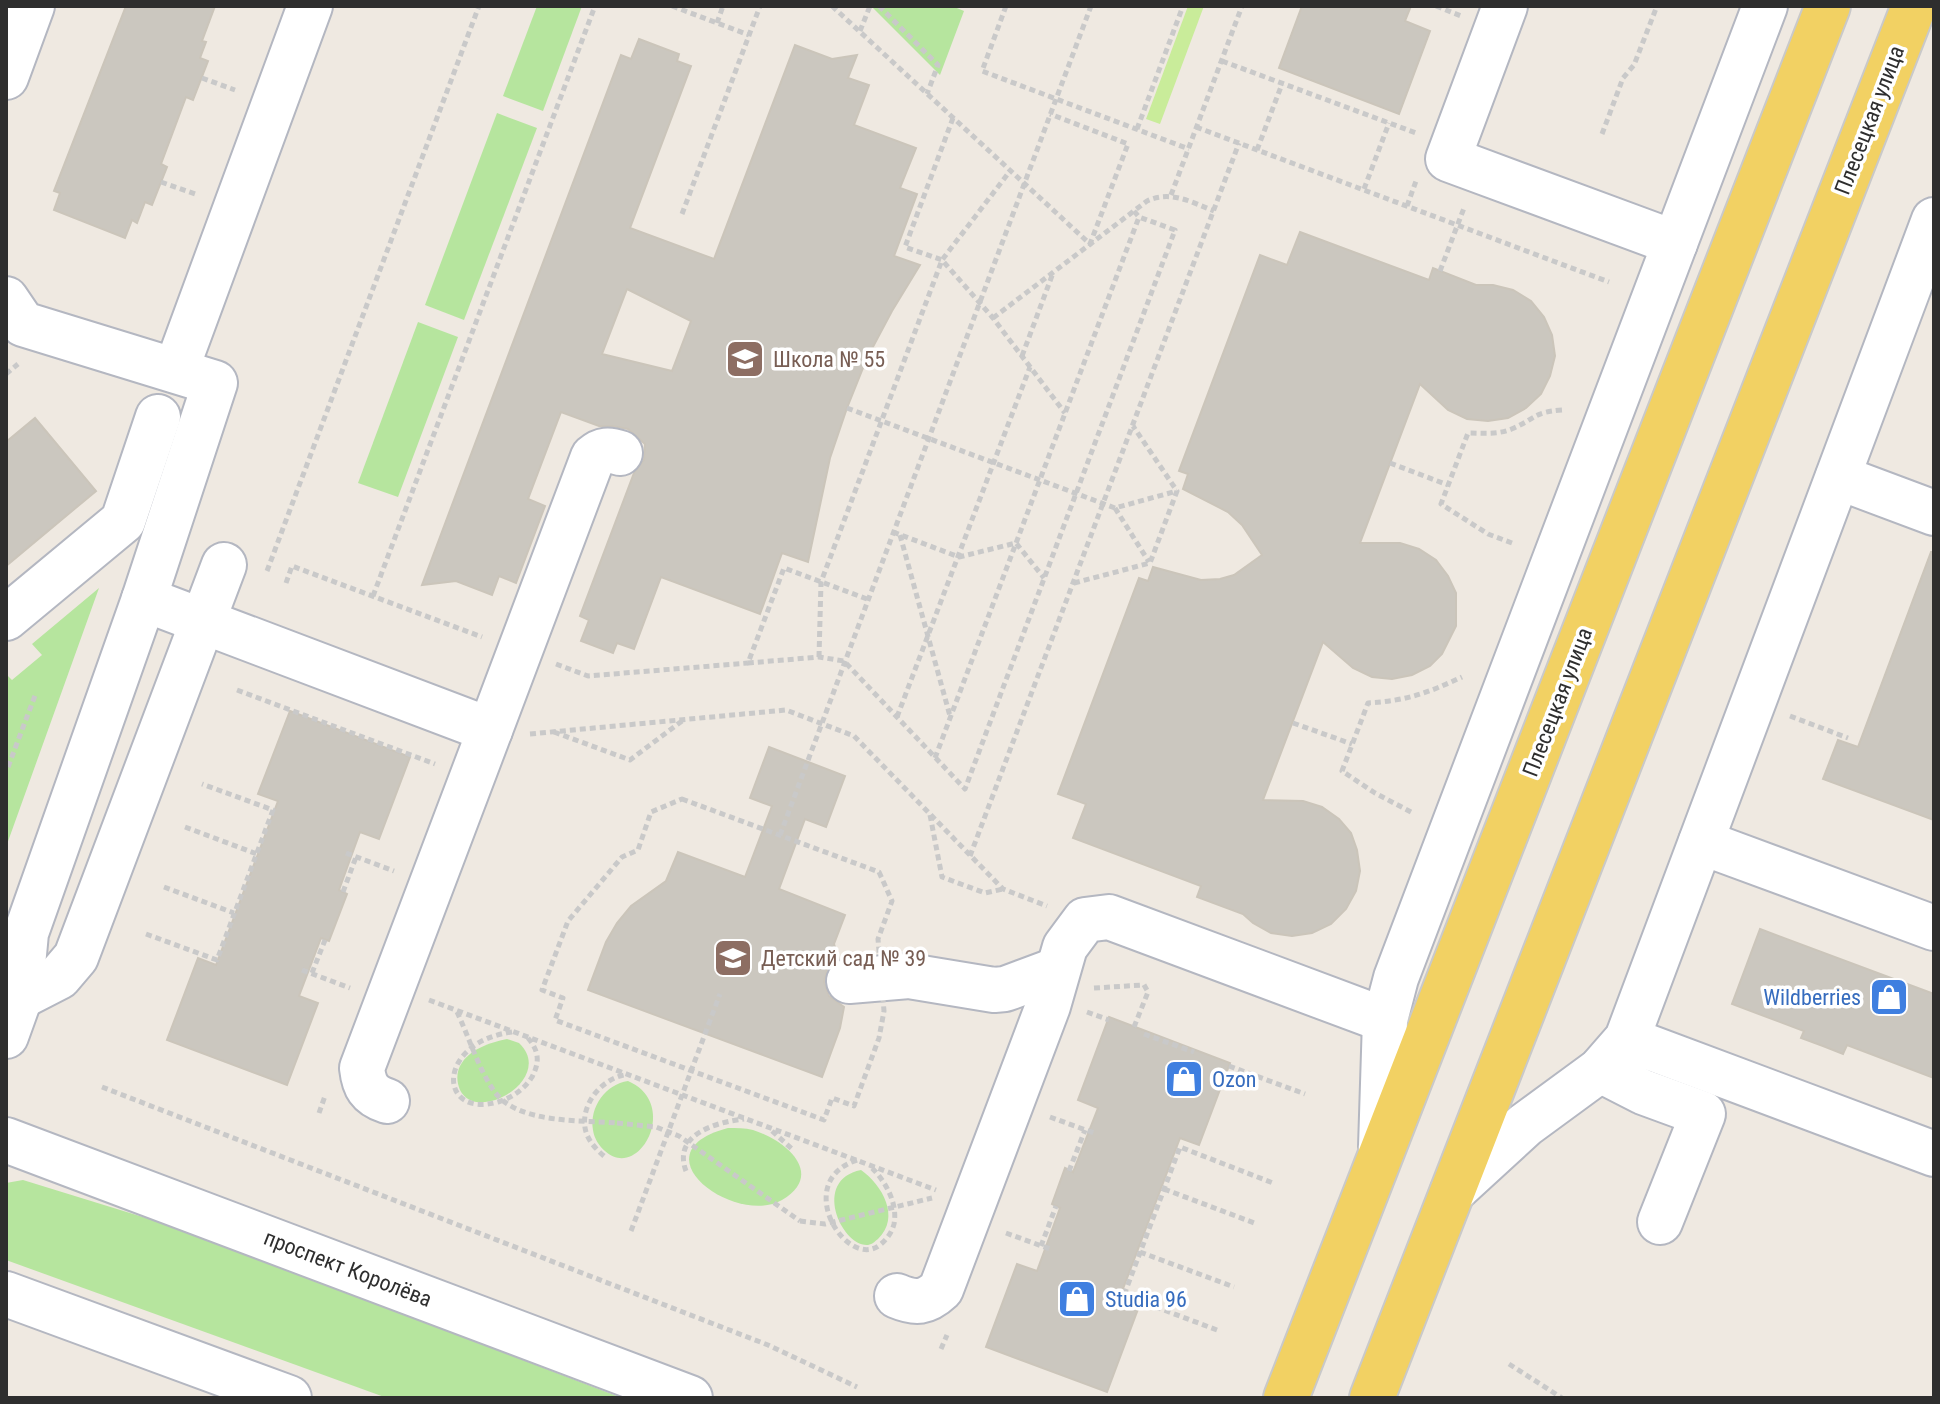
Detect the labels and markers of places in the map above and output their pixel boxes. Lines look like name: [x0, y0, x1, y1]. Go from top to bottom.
school or university icon: Школа № 55: [724, 338, 766, 380]
place label: Школа № 55: [773, 347, 885, 372]
school or university icon: Детский сад № 39: [712, 937, 754, 979]
place label: Детский сад № 39: [761, 946, 926, 971]
shop icon: Wildberries: [1868, 976, 1910, 1018]
place label: Wildberries: [1763, 985, 1861, 1010]
shop icon: Ozon: [1163, 1058, 1205, 1100]
place label: Ozon: [1212, 1067, 1256, 1092]
shop icon: Studia 96: [1056, 1278, 1098, 1320]
place label: Studia 96: [1105, 1287, 1187, 1312]

